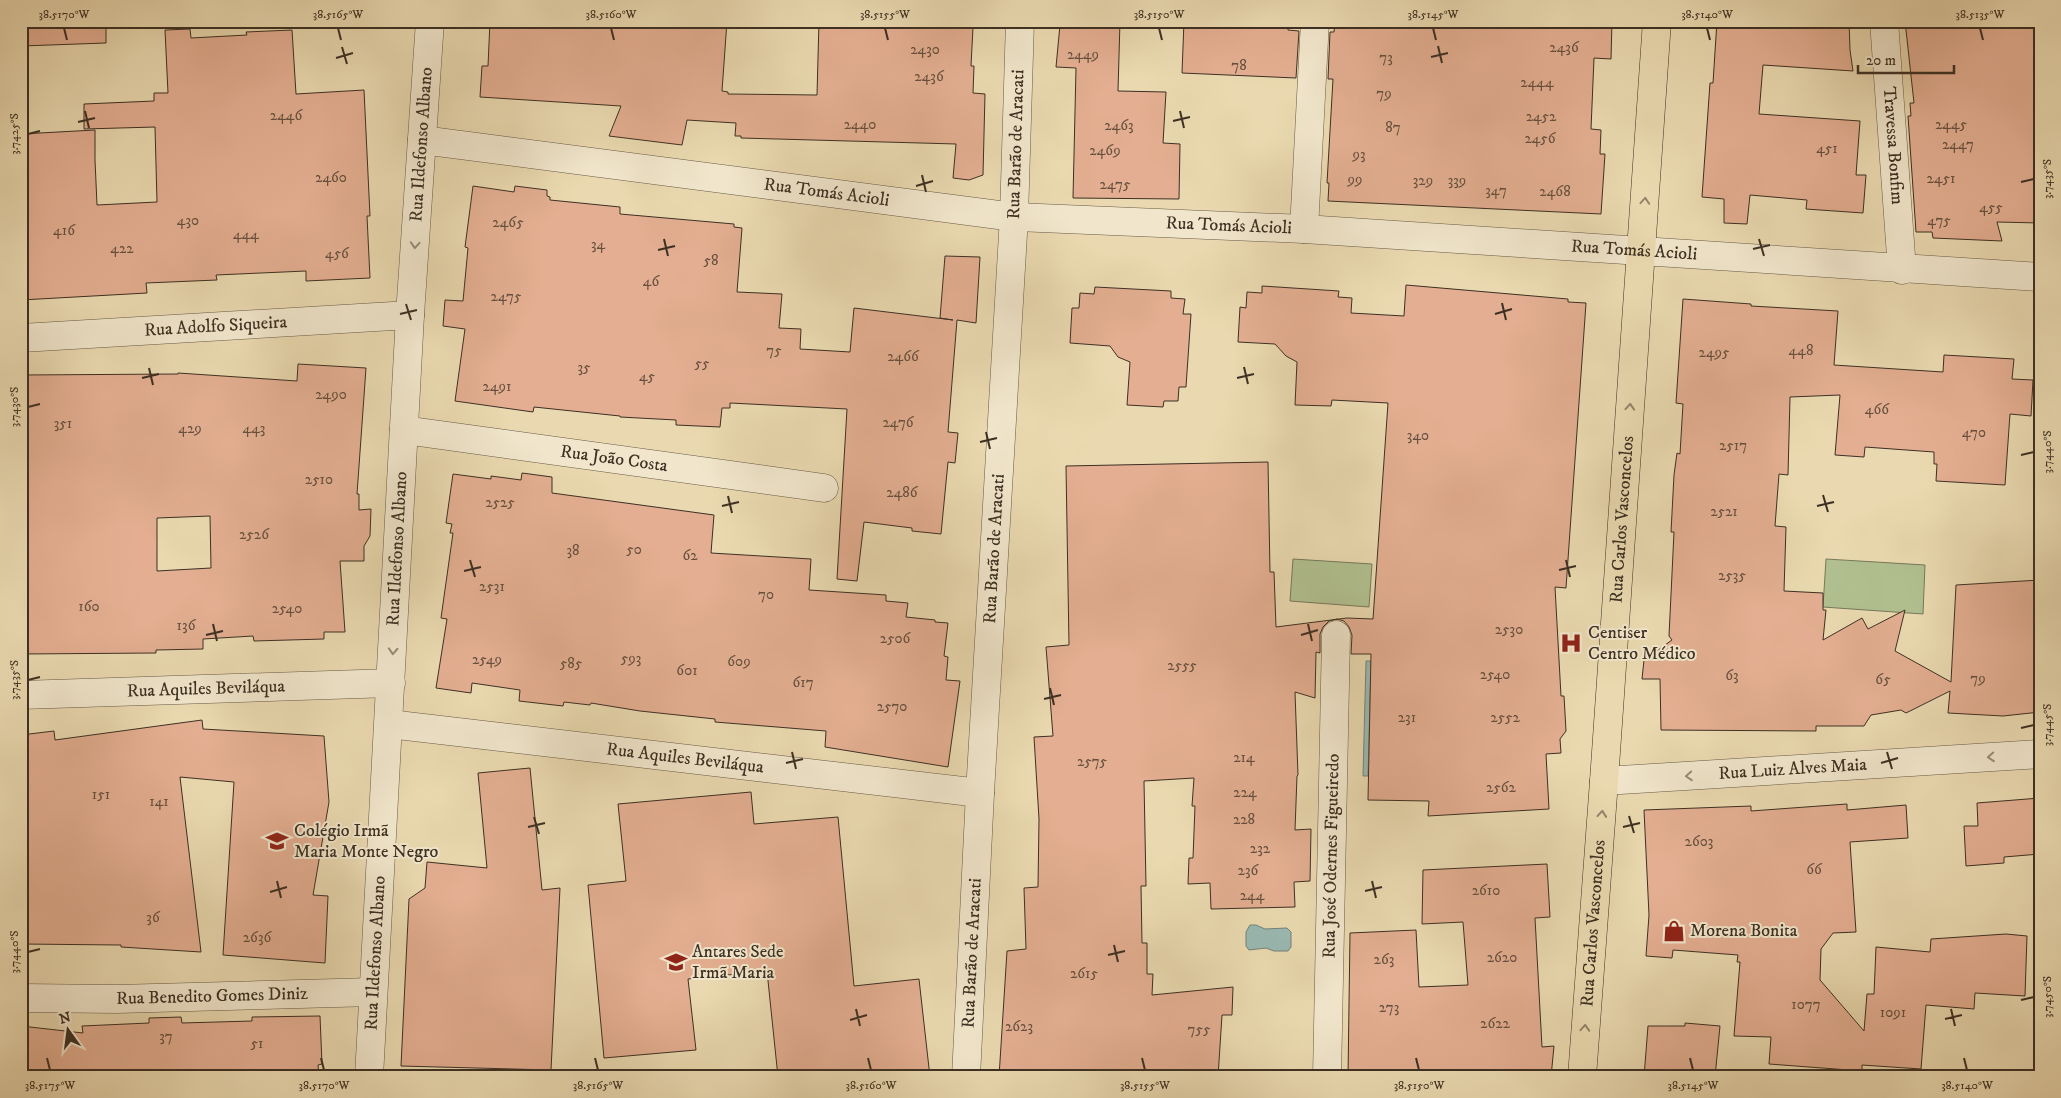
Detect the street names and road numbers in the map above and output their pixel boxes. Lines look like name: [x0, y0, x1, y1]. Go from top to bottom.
street label: Rua Ildefonso Albano: [405, 66, 438, 223]
street label: Rua Barão de Aracati: [1003, 69, 1030, 220]
street label: Travessa Bonfim: [1878, 86, 1908, 205]
street label: Rua Tomás Acioli: [763, 174, 891, 212]
street label: Rua Tomás Acioli: [1165, 212, 1292, 239]
street label: Rua Tomás Acioli: [1570, 235, 1698, 266]
street label: Rua Adolfo Siqueira: [144, 311, 288, 342]
street label: Rua Carlos Vasconcelos: [1605, 435, 1639, 604]
street label: Rua João Costa: [559, 441, 669, 477]
street label: Rua Ildefonso Albano: [382, 471, 413, 627]
street label: Rua Barão de Aracati: [979, 473, 1010, 624]
street label: Rua Aquiles Beviláqua: [126, 675, 286, 703]
street label: Rua Aquiles Beviláqua: [605, 738, 765, 779]
street label: Rua José Odernes Figueiredo: [1318, 753, 1345, 959]
street label: Rua Luiz Alves Maia: [1718, 754, 1868, 785]
street label: Rua Carlos Vasconcelos: [1576, 839, 1611, 1008]
street label: Rua Ildefonso Albano: [361, 875, 391, 1031]
street label: Rua Barão de Aracati: [957, 878, 987, 1029]
street label: Rua Benedito Gomes Diniz: [116, 983, 308, 1010]

